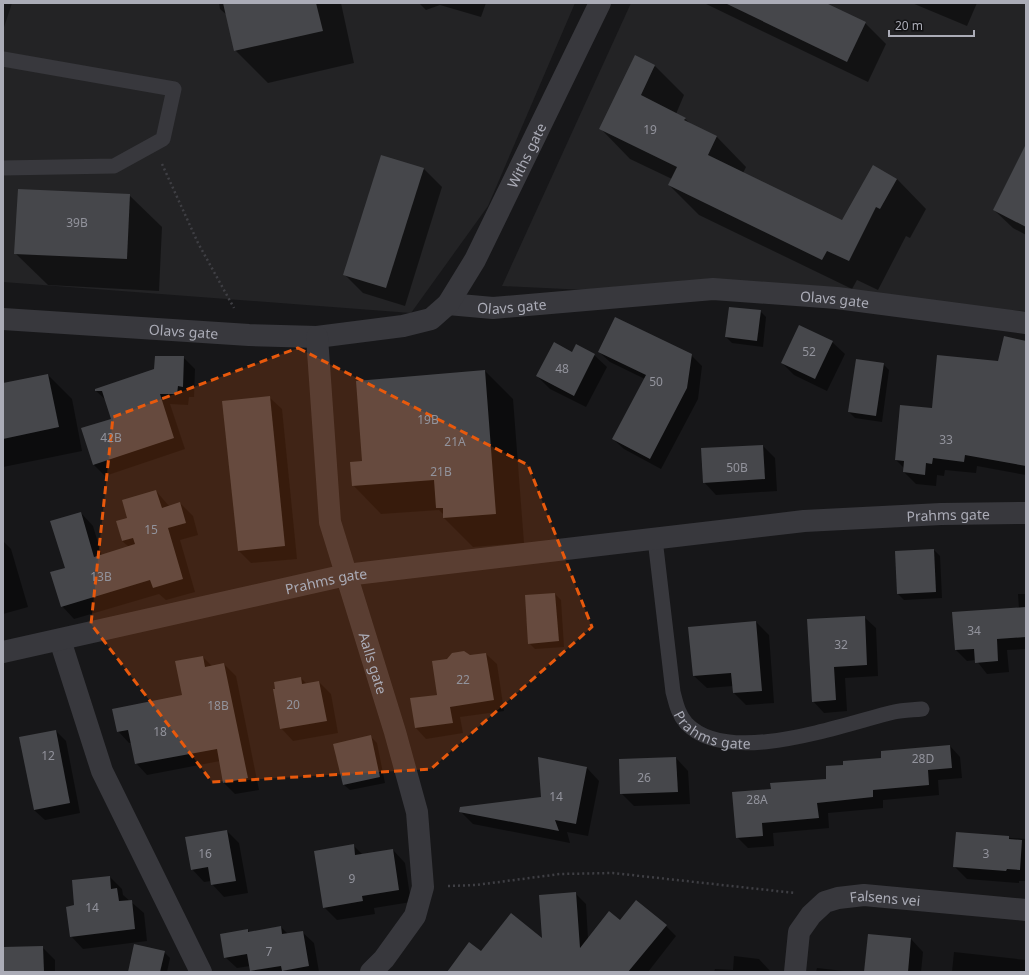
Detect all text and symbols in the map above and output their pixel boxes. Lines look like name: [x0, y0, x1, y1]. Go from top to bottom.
scale bar: [889, 12, 974, 38]
text: 20 m: [895, 17, 923, 34]
street label: Withs gate: [502, 119, 550, 191]
house number: 19: [643, 121, 657, 138]
house number: 39B: [66, 214, 88, 231]
street label: Olavs gate: [799, 286, 870, 312]
street label: Olavs gate: [476, 294, 547, 318]
street label: Olavs gate: [148, 319, 219, 342]
house number: 52: [802, 343, 816, 360]
house number: 48: [555, 360, 569, 377]
house number: 50: [649, 373, 663, 390]
house number: 19B: [417, 411, 439, 428]
house number: 42B: [100, 429, 122, 446]
house number: 33: [939, 431, 953, 448]
house number: 21A: [444, 433, 466, 450]
house number: 50B: [726, 459, 748, 476]
house number: 21B: [430, 463, 452, 480]
street label: Prahms gate: [906, 504, 990, 525]
house number: 15: [144, 521, 158, 538]
street label: Prahms gate: [283, 563, 368, 598]
house number: 13B: [90, 568, 112, 585]
house number: 34: [967, 622, 981, 639]
street label: Aalls gate: [355, 630, 392, 696]
house number: 32: [834, 636, 848, 653]
house number: 22: [456, 671, 470, 688]
house number: 20: [286, 696, 300, 713]
house number: 18B: [207, 697, 229, 714]
street label: Prahms gate: [670, 707, 751, 752]
house number: 18: [153, 723, 167, 740]
house number: 12: [41, 747, 55, 764]
house number: 28D: [912, 750, 934, 767]
house number: 26: [637, 769, 651, 786]
house number: 14: [549, 788, 563, 805]
house number: 28A: [746, 791, 768, 808]
house number: 16: [198, 845, 212, 862]
house number: 3: [983, 845, 990, 862]
house number: 9: [349, 870, 356, 887]
street label: Falsens vei: [849, 885, 921, 910]
house number: 14: [85, 899, 99, 916]
house number: 7: [266, 943, 273, 960]

